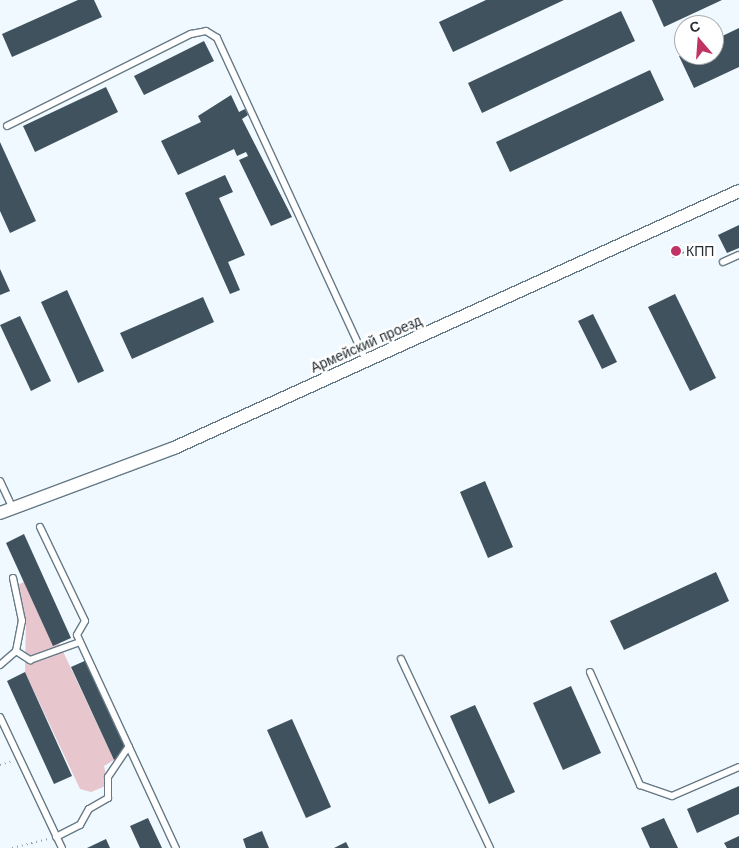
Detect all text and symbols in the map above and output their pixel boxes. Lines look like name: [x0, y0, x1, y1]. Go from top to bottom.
north arrow: [674, 15, 724, 65]
text: С: [687, 18, 702, 36]
place label: КПП: [686, 243, 714, 259]
marker: КПП: [670, 245, 682, 257]
street label: Армейский проезд: [308, 312, 424, 376]

